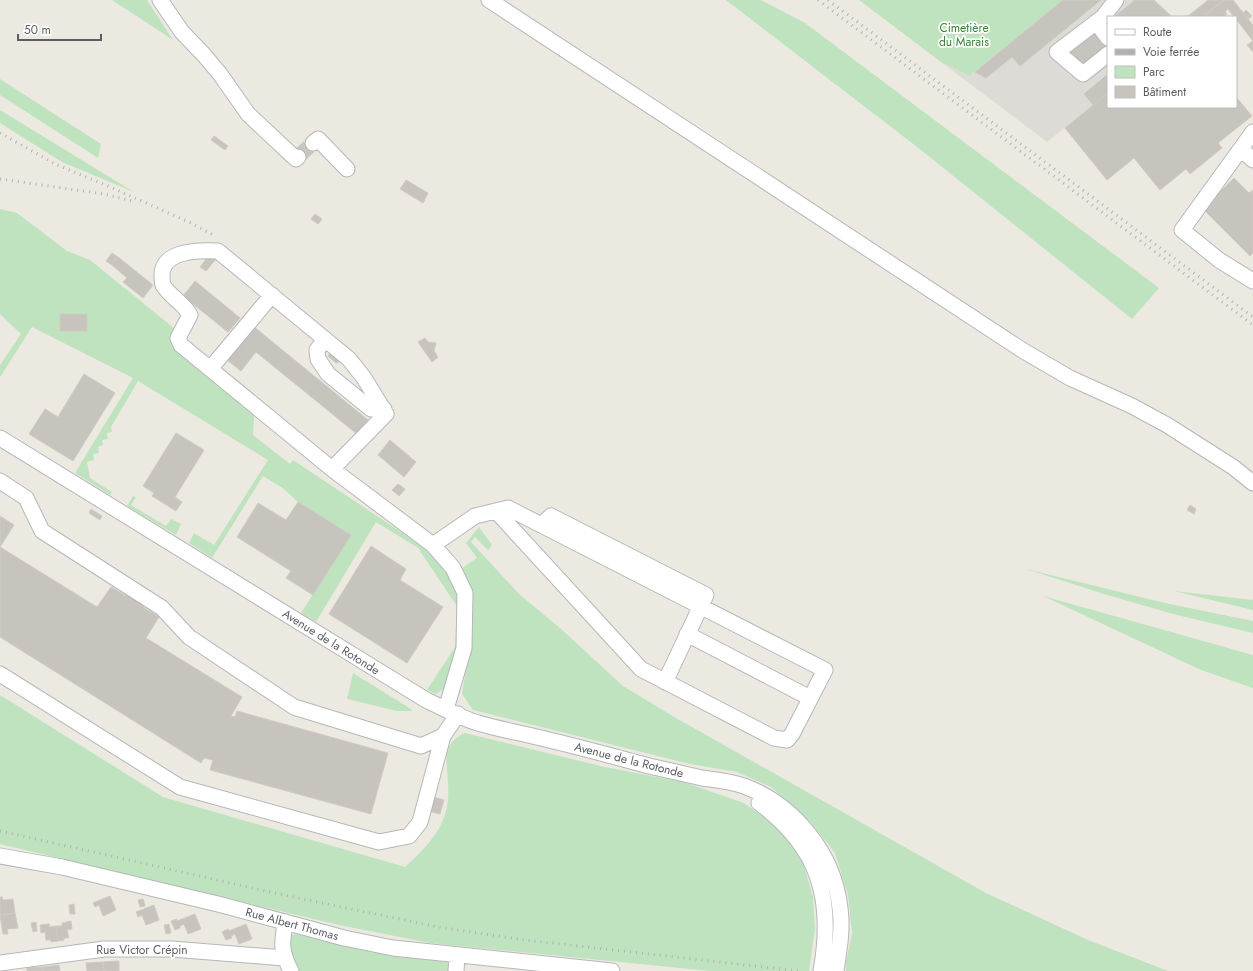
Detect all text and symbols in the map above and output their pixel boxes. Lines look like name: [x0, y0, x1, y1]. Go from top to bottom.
scale bar: [18, 16, 101, 42]
legend: [1107, 16, 1237, 108]
park label: Cimetière du Marais: [939, 19, 989, 51]
text: 50 m: [24, 21, 51, 39]
text: Route: [1143, 23, 1172, 41]
text: Voie ferrée: [1143, 43, 1199, 61]
text: Parc: [1143, 63, 1165, 81]
text: Bâtiment: [1143, 83, 1186, 101]
street label: Avenue de la Rotonde: [279, 605, 383, 679]
street label: Avenue de la Rotonde: [573, 738, 685, 782]
street label: Rue Albert Thomas: [244, 903, 341, 945]
street label: Rue Victor Crépin: [96, 941, 188, 959]

